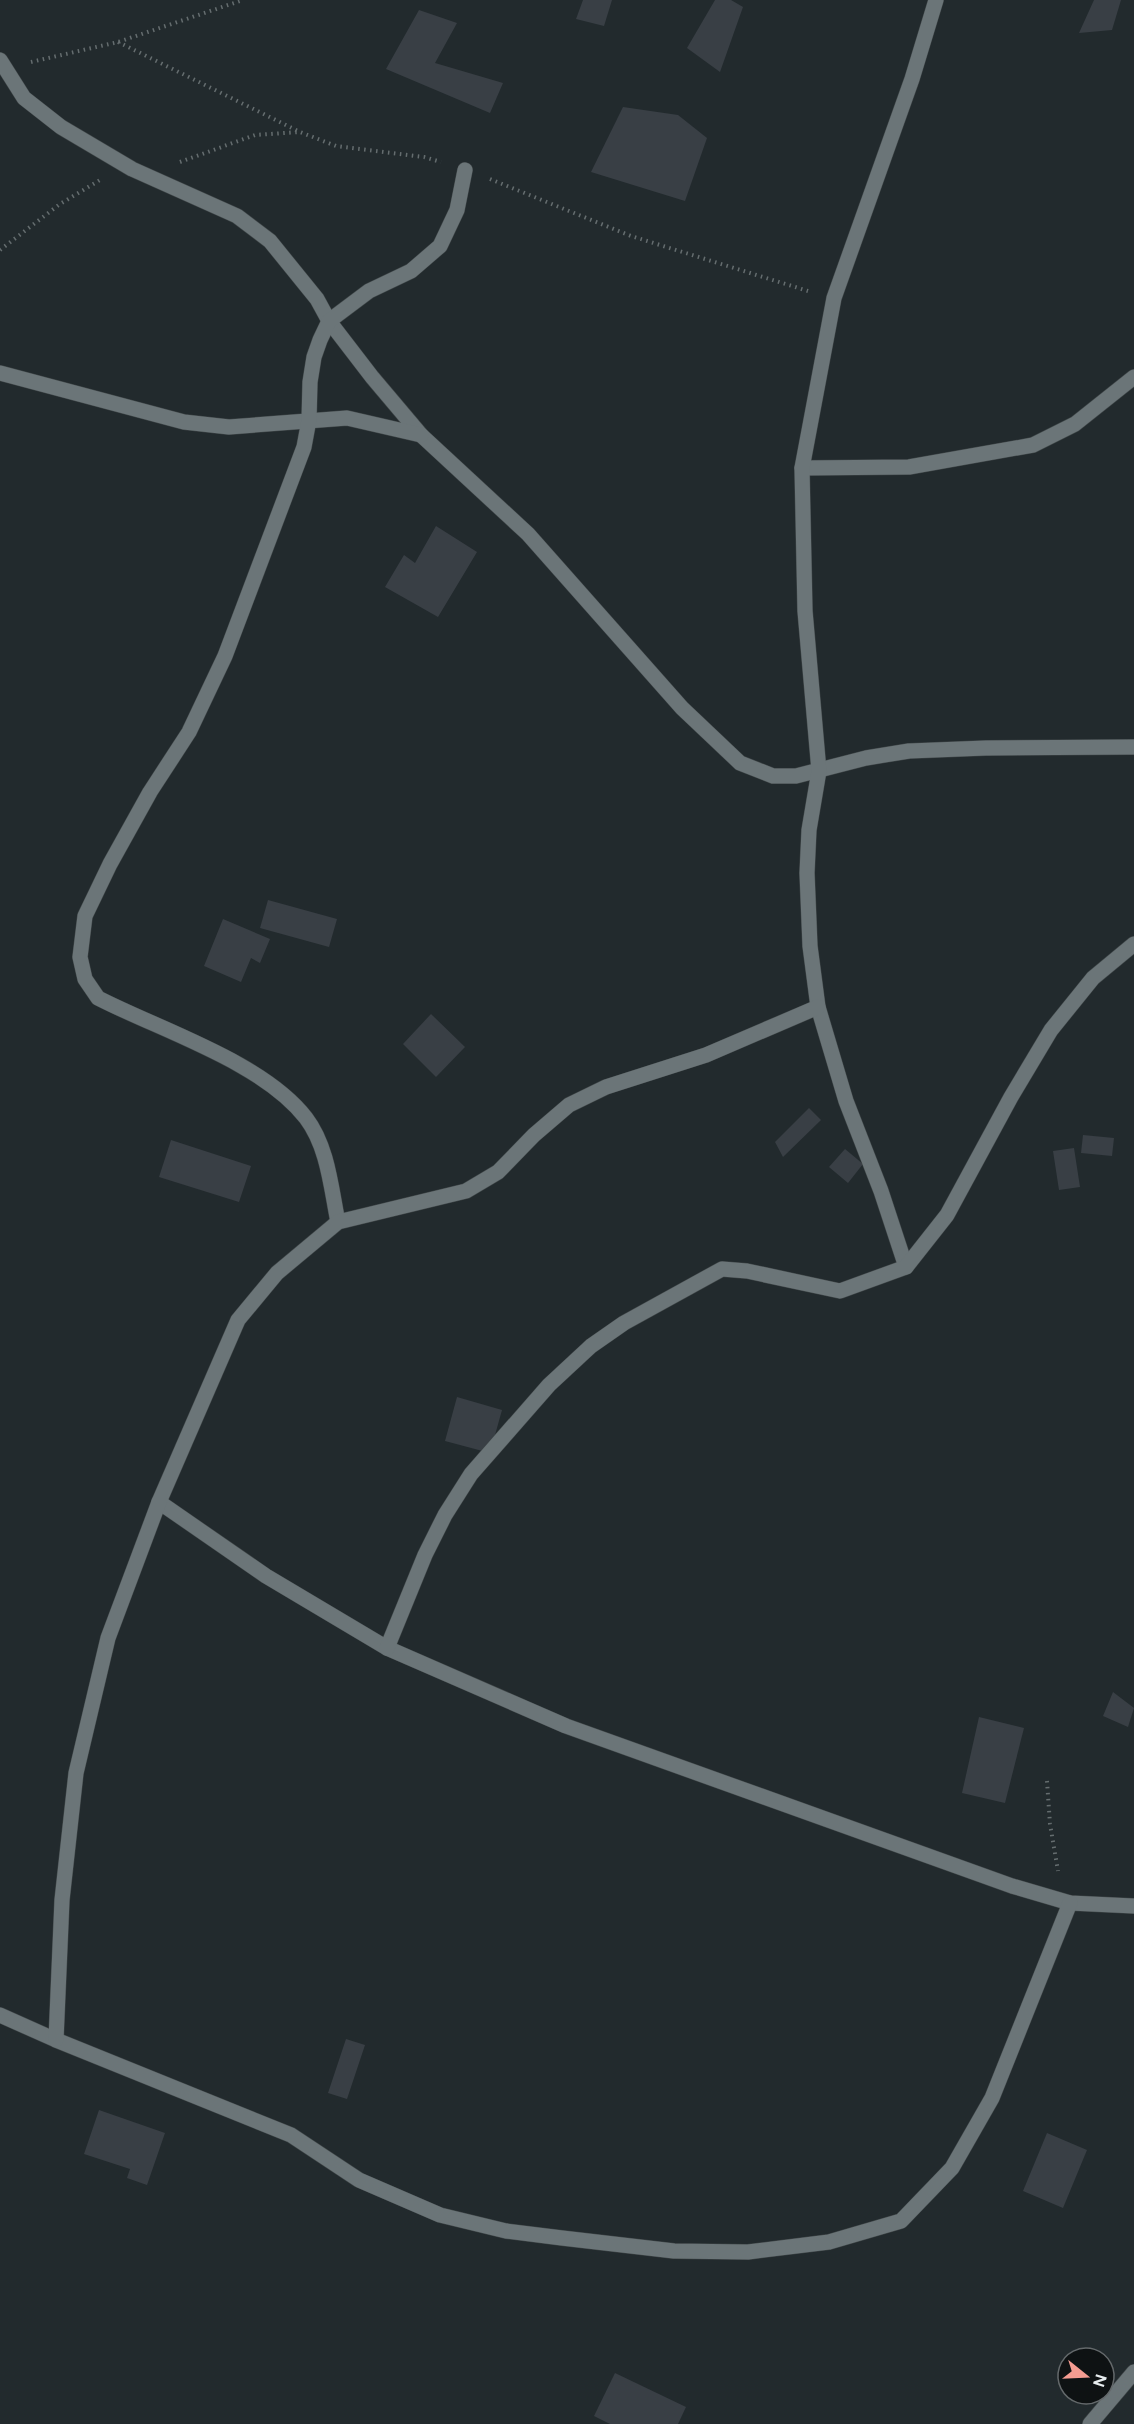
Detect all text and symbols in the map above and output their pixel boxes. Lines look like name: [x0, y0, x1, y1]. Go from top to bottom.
north arrow: [1056, 2346, 1116, 2406]
text: N: [1089, 2372, 1111, 2389]

